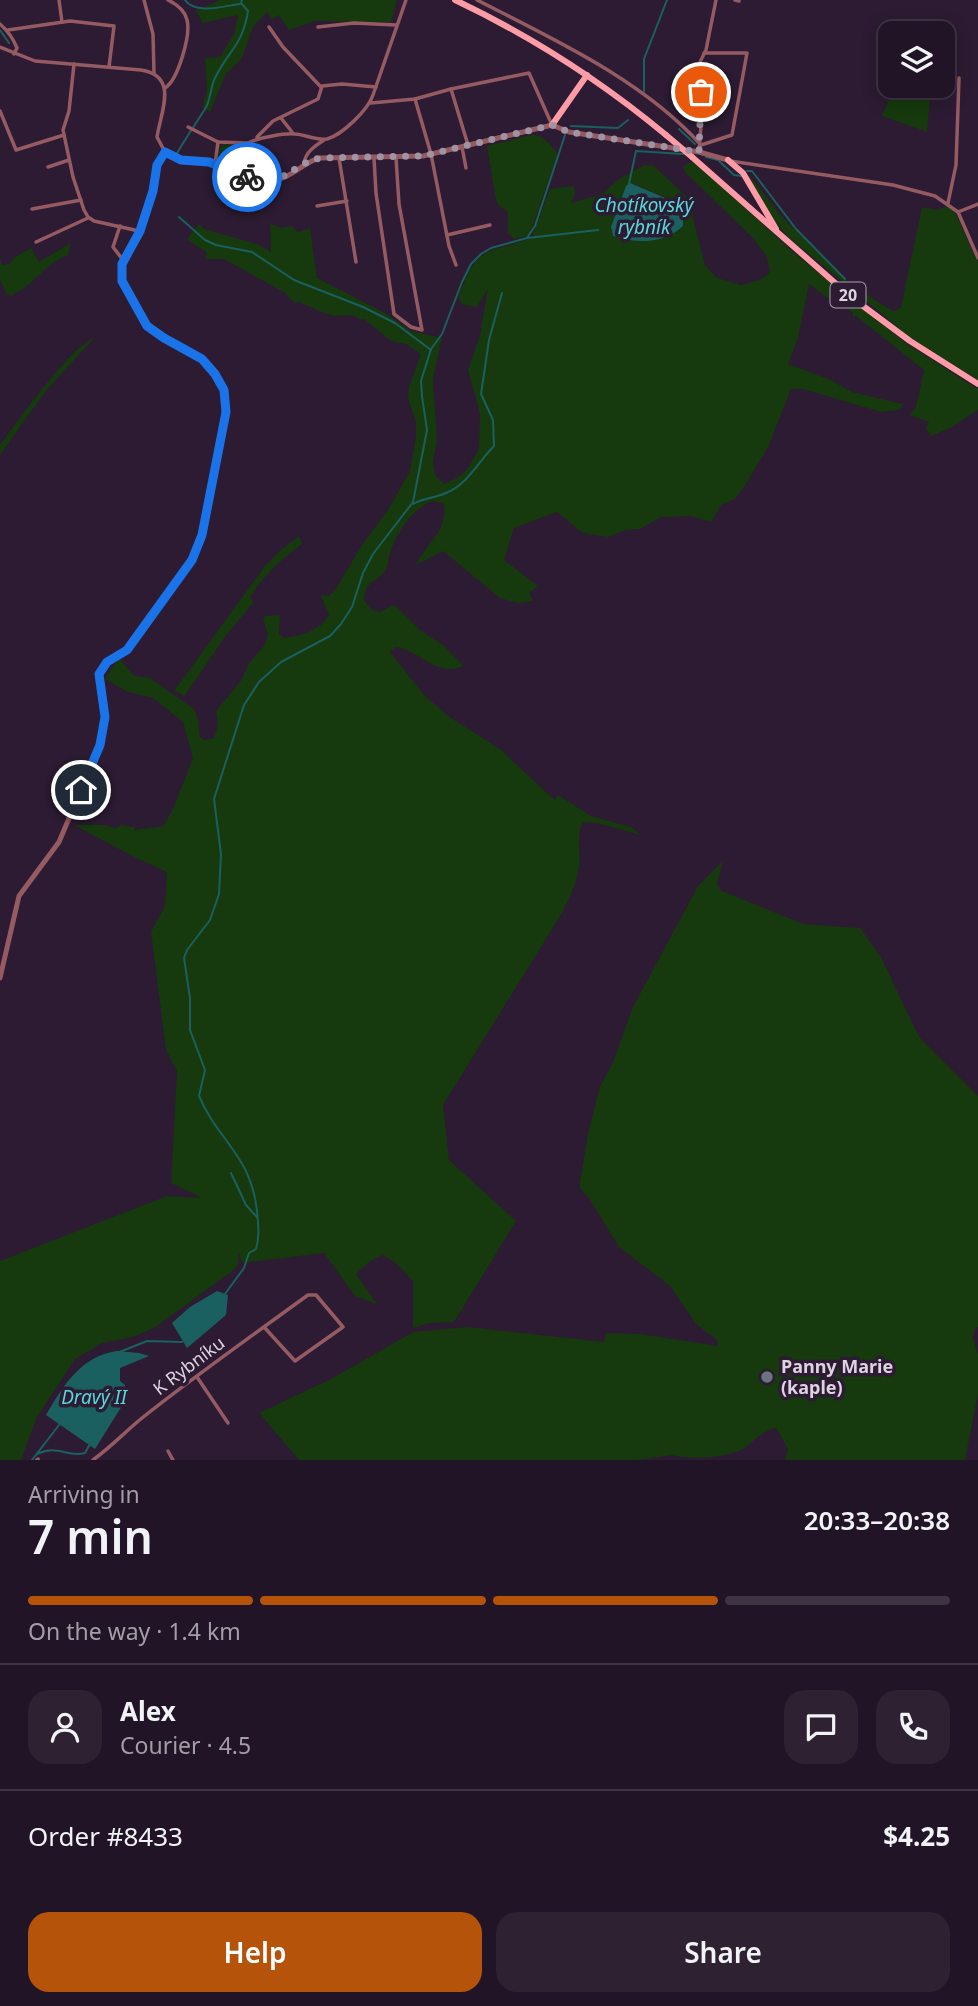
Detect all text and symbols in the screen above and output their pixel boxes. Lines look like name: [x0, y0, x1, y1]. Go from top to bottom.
map controls: [878, 21, 955, 98]
button: layers: [878, 21, 955, 98]
pin: [671, 62, 731, 122]
icon: bag: [682, 73, 720, 111]
courier: [212, 142, 282, 212]
icon: bike: [228, 158, 266, 196]
water label: Chotíkovský rybník: [595, 192, 695, 240]
road number: 20: [830, 282, 866, 308]
pin: [51, 760, 111, 820]
icon: home: [62, 771, 100, 809]
street label: K Rybníku: [148, 1330, 229, 1400]
place label: Panny Marie (kaple): [781, 1354, 893, 1399]
marker: Panny Marie (kaple): [759, 1369, 775, 1385]
water label: Dravý II: [61, 1384, 129, 1410]
text: Arriving in: [28, 1478, 140, 1510]
text: 20:33–20:38: [804, 1502, 950, 1538]
text: 7 min: [28, 1505, 153, 1567]
text: On the way · 1.4 km: [28, 1615, 241, 1647]
button: person: [28, 1690, 102, 1764]
button: chat: [784, 1690, 858, 1764]
button: phone: [876, 1690, 950, 1764]
text: Alex: [120, 1693, 176, 1729]
text: Courier · 4.5: [120, 1729, 251, 1761]
text: Order #8433: [28, 1818, 183, 1854]
text: $4.25: [883, 1818, 950, 1854]
button: Help: [28, 1912, 482, 1992]
button: Share: [496, 1912, 950, 1992]

